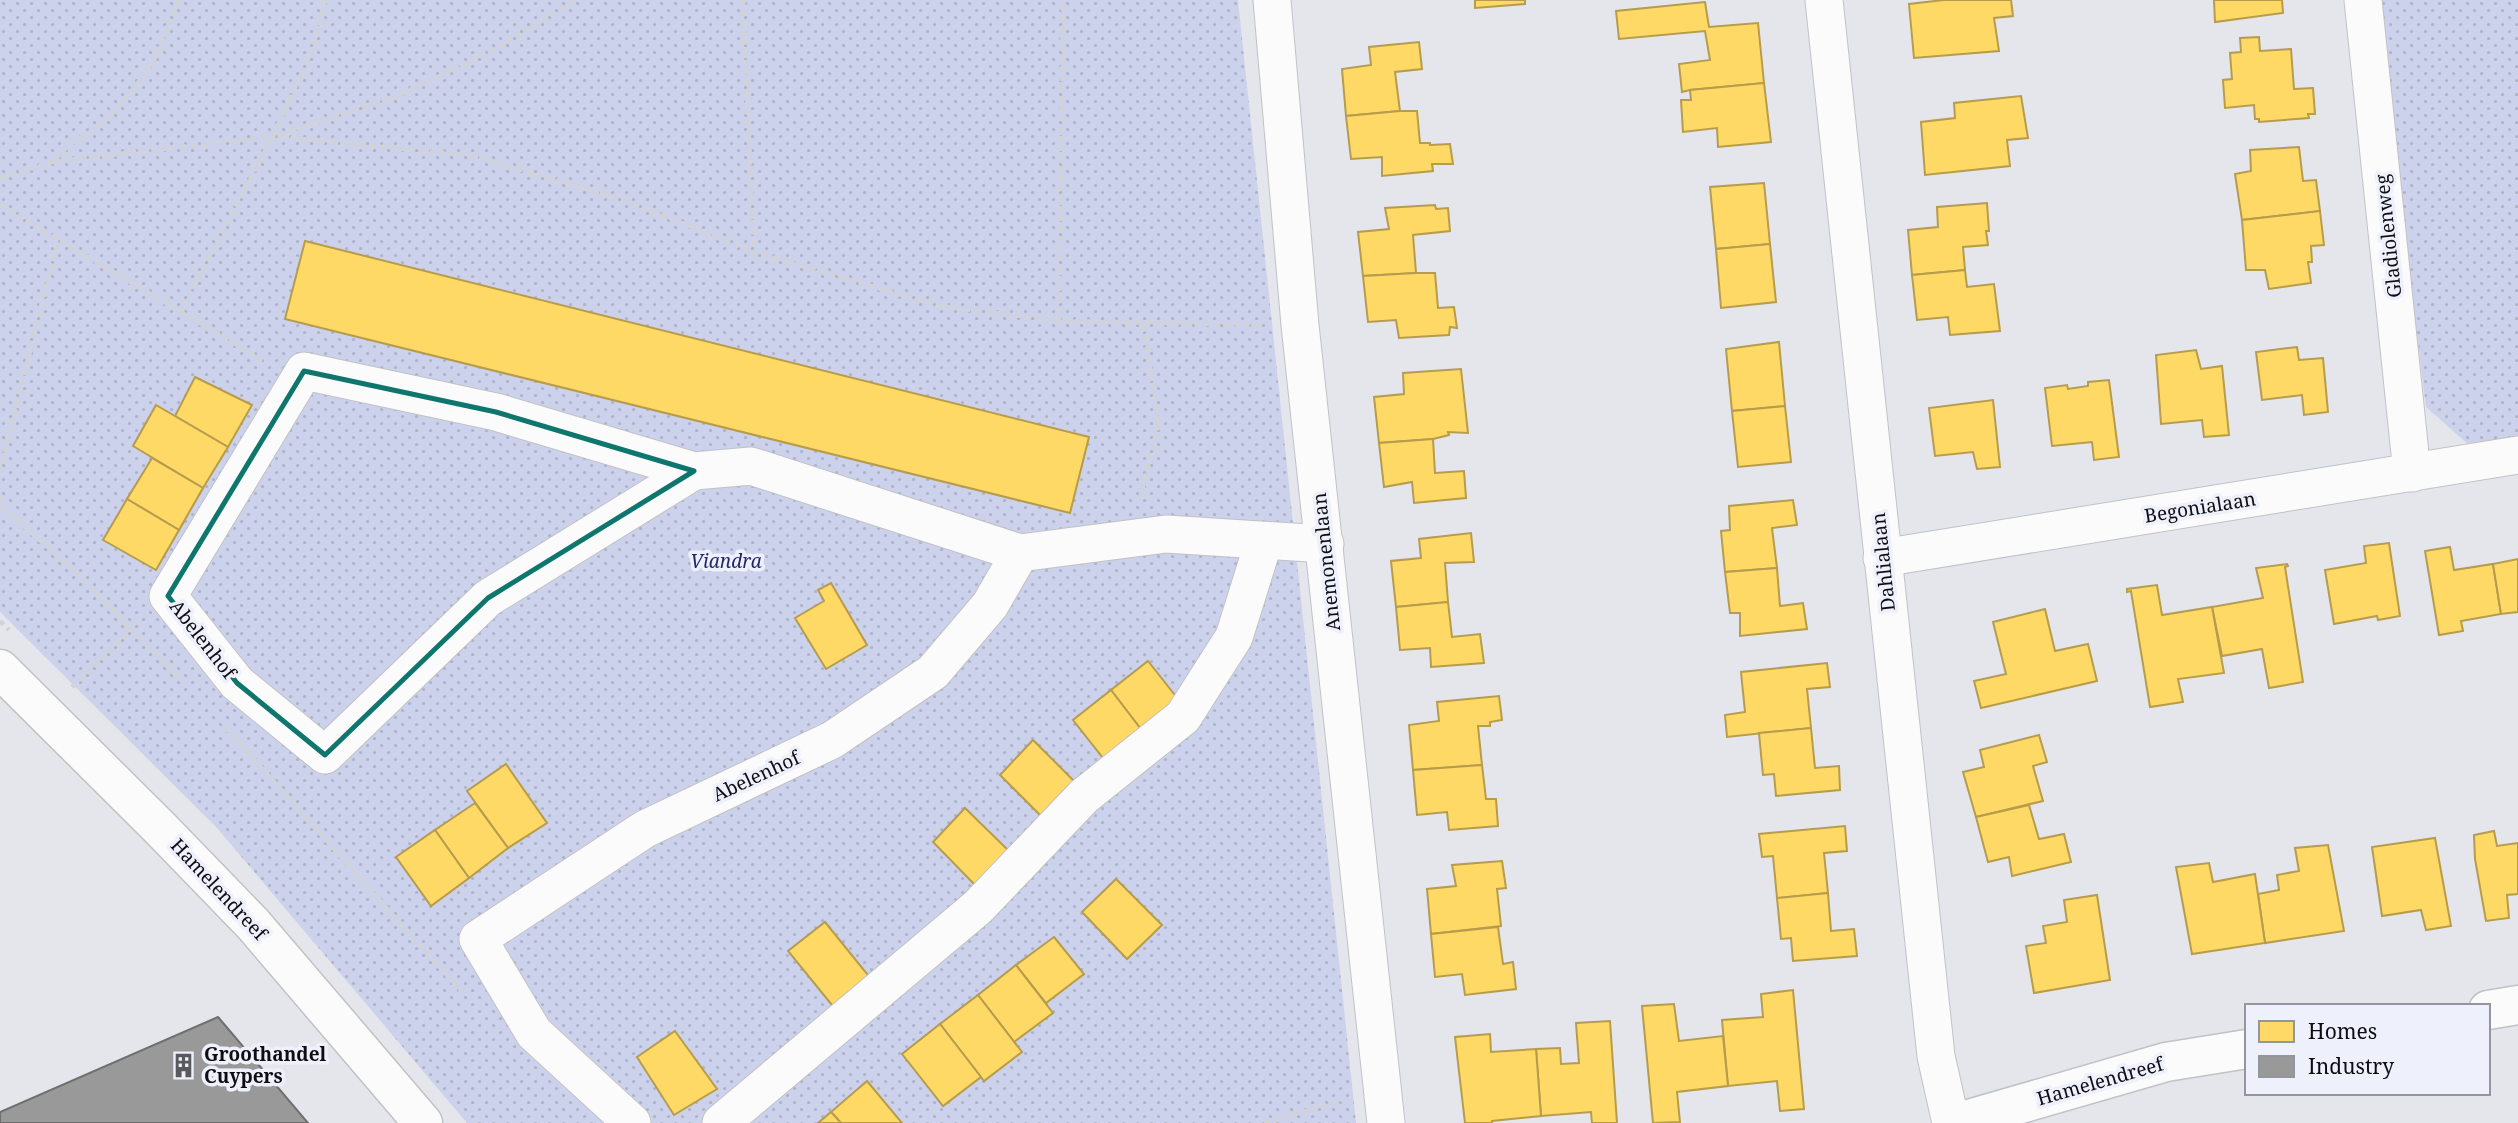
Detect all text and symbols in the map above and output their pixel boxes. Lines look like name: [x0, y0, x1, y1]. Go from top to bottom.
street label: Gladiolenweg: [2369, 173, 2407, 299]
street label: Begonialaan: [2142, 485, 2258, 529]
street label: Anemonenlaan: [1306, 492, 1346, 632]
street label: Dahlialaan: [1865, 512, 1901, 612]
park label: Viandra: [690, 548, 762, 574]
street label: Abelenhof: [164, 594, 243, 685]
street label: Abelenhof: [708, 744, 806, 808]
street label: Hamelendreef: [165, 833, 274, 947]
legend: [2245, 1004, 2490, 1095]
text: Homes: [2308, 1017, 2377, 1045]
place label: Groothandel Cuypers: [204, 1041, 327, 1089]
street label: Hamelendreef: [2034, 1050, 2168, 1111]
building icon: Groothandel Cuypers: [170, 1051, 198, 1079]
text: Industry: [2308, 1052, 2394, 1080]

